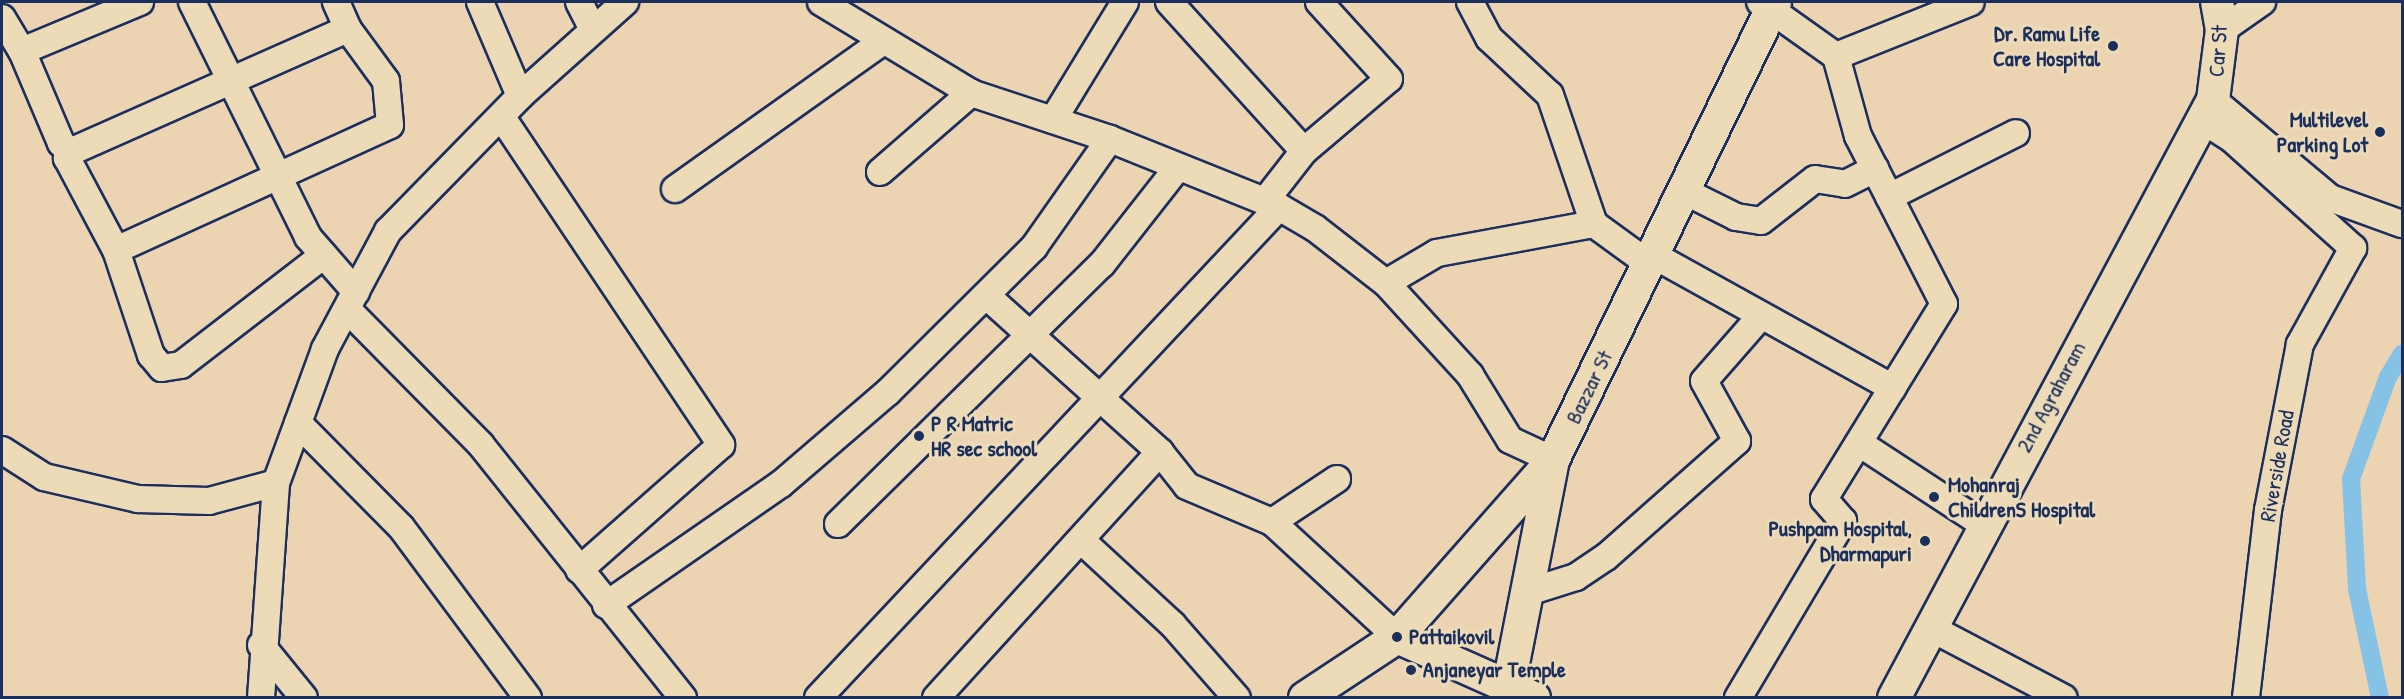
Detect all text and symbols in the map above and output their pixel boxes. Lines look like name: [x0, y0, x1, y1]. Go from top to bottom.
place label: Dr. Ramu Life Care Hospital: [1993, 20, 2100, 72]
street label: Car St: [2203, 24, 2233, 78]
marker: Dr. Ramu Life Care Hospital: [2104, 37, 2122, 55]
place label: Multilevel Parking Lot: [2277, 106, 2368, 158]
marker: Multilevel Parking Lot: [2373, 125, 2387, 139]
street label: 2nd Agraharam: [2011, 337, 2091, 457]
street label: Bazzar St: [1560, 346, 1618, 428]
street label: Riverside Road: [2254, 408, 2300, 524]
place label: P R Matric HR sec school: [931, 410, 1037, 462]
marker: P R Matric HR sec school: [912, 429, 926, 443]
place label: Mohanraj ChildrenS Hospital: [1948, 471, 2095, 522]
marker: Mohanraj ChildrenS Hospital: [1925, 488, 1943, 506]
place label: Pushpam Hospital, Dharmapuri: [1768, 515, 1912, 566]
marker: Pushpam Hospital, Dharmapuri: [1916, 532, 1934, 550]
place label: Pattaikovil: [1409, 624, 1494, 650]
marker: Pattaikovil: [1390, 630, 1404, 644]
place label: Anjaneyar Temple: [1423, 657, 1566, 683]
marker: Anjaneyar Temple: [1404, 663, 1418, 677]

